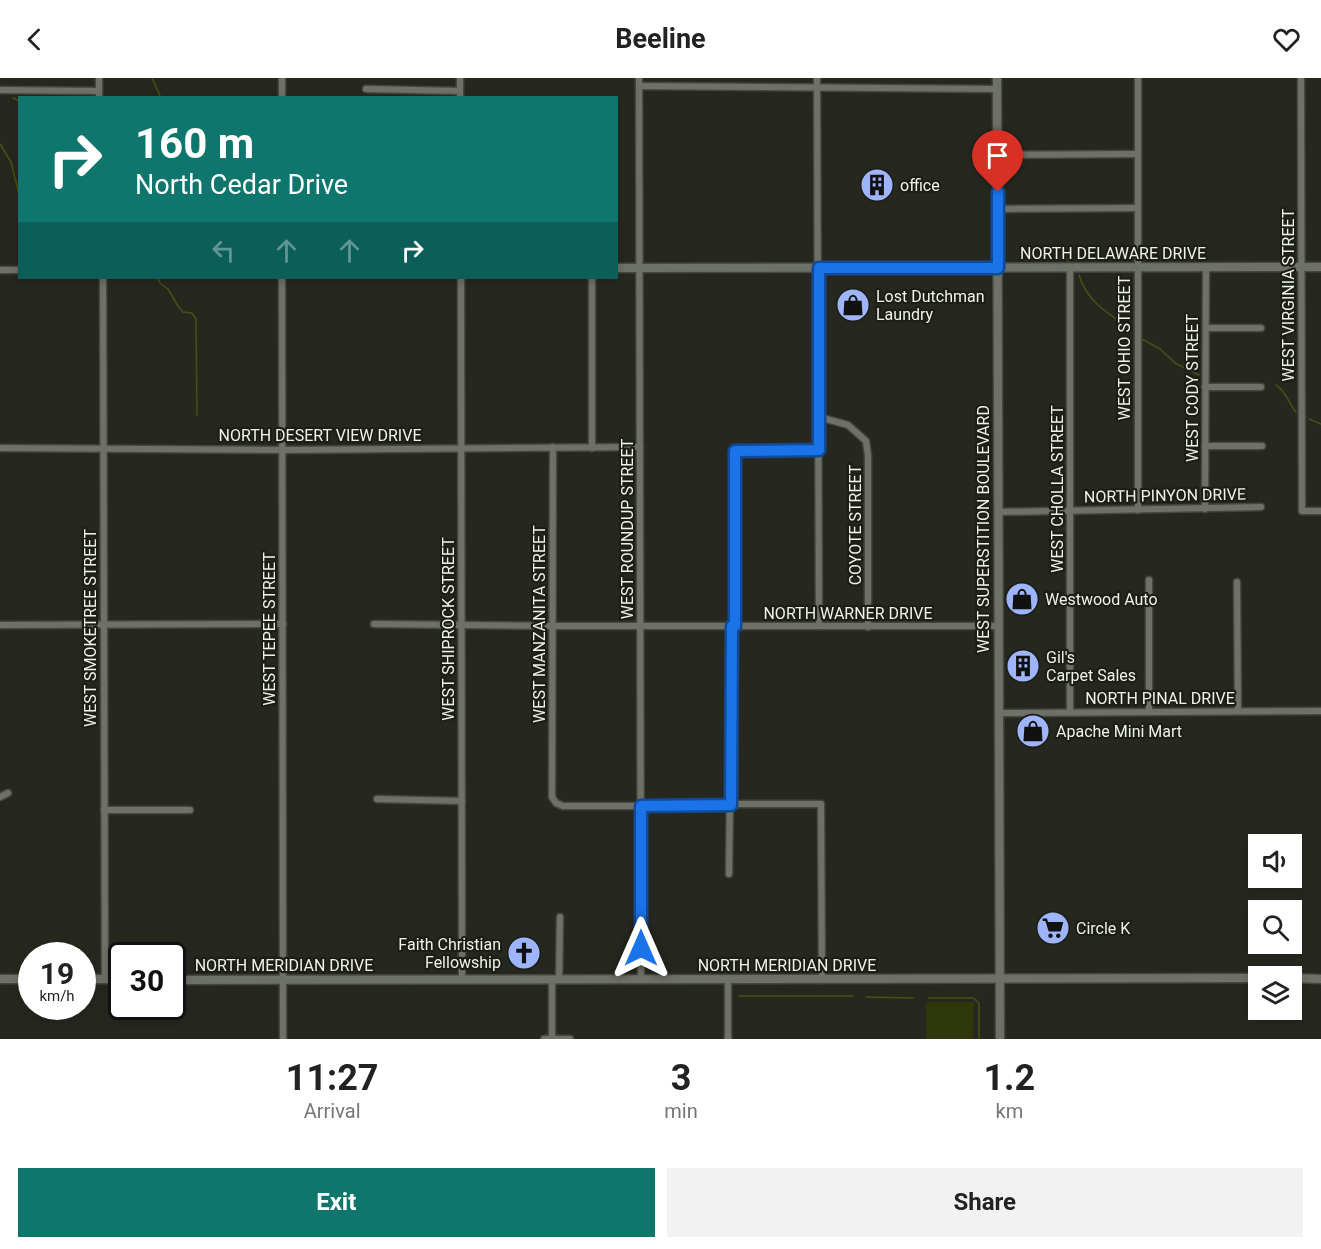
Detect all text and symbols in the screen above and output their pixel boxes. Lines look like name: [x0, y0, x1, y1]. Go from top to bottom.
icon: back: [18, 23, 51, 56]
text: Beeline: [615, 23, 706, 55]
icon: heart: [1270, 23, 1303, 56]
text: 160 m: [135, 119, 254, 168]
icon: right: [36, 120, 114, 198]
pin: [972, 130, 1023, 192]
icon: arrive: [981, 139, 1014, 172]
building icon: office: [859, 167, 895, 203]
text: North Cedar Drive: [135, 169, 348, 201]
place label: office: [900, 176, 940, 195]
street label: WEST VIRGINIA STREET: [1279, 208, 1298, 381]
icon: left: [207, 234, 240, 267]
icon: ahead: [270, 234, 303, 267]
icon: ahead: [333, 234, 366, 267]
icon: right: [396, 234, 429, 267]
street label: NORTH DELAWARE DRIVE: [1020, 244, 1206, 263]
street label: WEST OHIO STREET: [1115, 275, 1134, 420]
shop icon: Lost Dutchman Laundry: [835, 287, 871, 323]
place label: Lost Dutchman Laundry: [876, 287, 985, 324]
street label: WEST CODY STREET: [1183, 314, 1202, 462]
street label: WEST SUPERSTITION BOULEVARD: [974, 405, 993, 653]
street label: WEST CHOLLA STREET: [1048, 405, 1067, 573]
street label: NORTH DESERT VIEW DRIVE: [219, 426, 422, 445]
street label: WEST ROUNDUP STREET: [618, 438, 637, 619]
street label: COYOTE STREET: [846, 464, 865, 585]
street label: NORTH PINYON DRIVE: [1084, 485, 1246, 506]
street label: WEST MANZANITA STREET: [530, 525, 549, 723]
street label: WEST SMOKETREE STREET: [81, 528, 100, 727]
street label: WEST SHIPROCK STREET: [439, 537, 458, 721]
street label: WEST TEPEE STREET: [260, 552, 279, 706]
shop icon: Westwood Auto: [1004, 581, 1040, 617]
place label: Westwood Auto: [1045, 590, 1158, 609]
street label: NORTH WARNER DRIVE: [763, 604, 933, 623]
building icon: Gil's Carpet Sales: [1005, 648, 1041, 684]
place label: Gil's Carpet Sales: [1046, 648, 1136, 685]
street label: NORTH PINAL DRIVE: [1085, 689, 1235, 708]
shop icon: Apache Mini Mart: [1015, 713, 1051, 749]
place label: Apache Mini Mart: [1056, 722, 1182, 741]
map controls: [1248, 834, 1302, 1020]
button: sound: [1248, 834, 1302, 888]
button: search: [1248, 900, 1302, 954]
supermarket icon: Circle K: [1035, 910, 1071, 946]
position arrow: [609, 916, 673, 980]
place label: Circle K: [1076, 919, 1131, 938]
place label: Faith Christian Fellowship: [398, 935, 501, 972]
church icon: Faith Christian Fellowship: [506, 935, 542, 971]
speed limit sign: 30: [108, 942, 186, 1020]
text: 19: [40, 956, 74, 991]
street label: NORTH MERIDIAN DRIVE: [195, 956, 373, 975]
street label: NORTH MERIDIAN DRIVE: [698, 956, 876, 975]
button: layers: [1248, 966, 1302, 1020]
text: km/h: [39, 987, 75, 1005]
text: 11:27: [286, 1057, 379, 1099]
text: 3: [671, 1057, 691, 1099]
text: 1.2: [983, 1057, 1035, 1099]
text: Arrival: [304, 1099, 361, 1123]
text: min: [664, 1099, 698, 1123]
text: km: [996, 1099, 1023, 1123]
button: Exit: [18, 1168, 655, 1237]
button: Share: [667, 1168, 1303, 1237]

